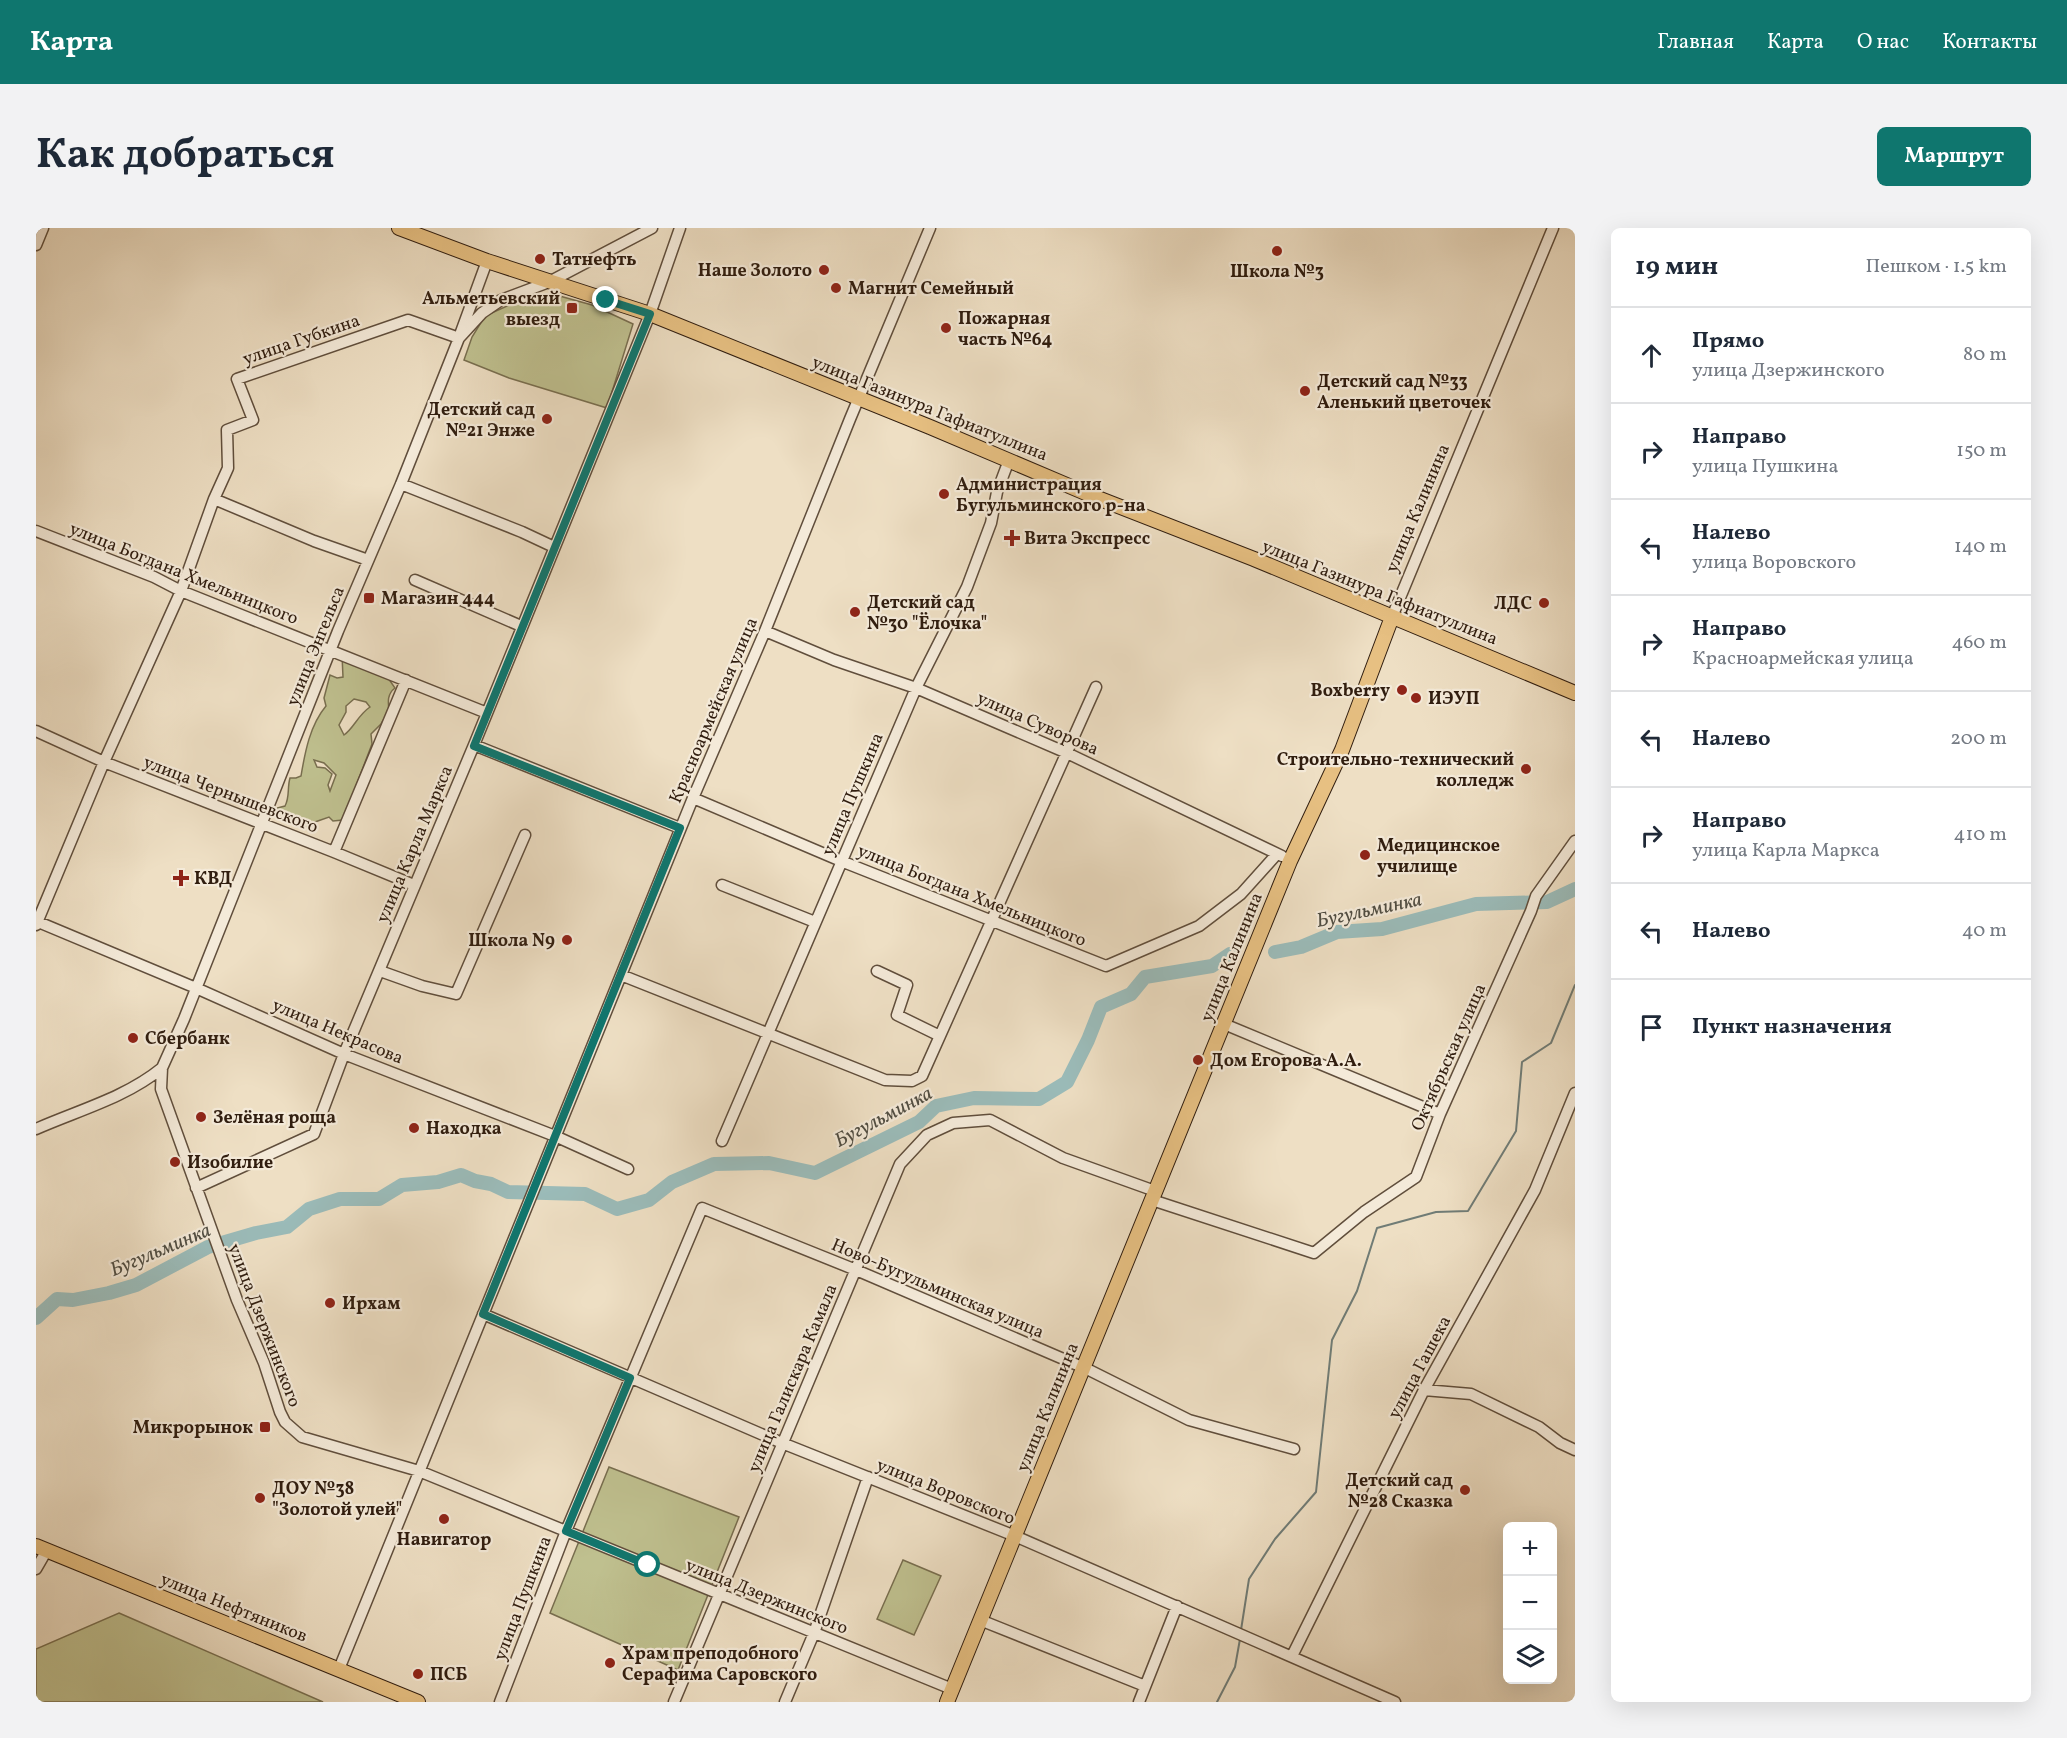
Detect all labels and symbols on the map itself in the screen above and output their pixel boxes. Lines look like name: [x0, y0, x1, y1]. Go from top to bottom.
marker: Школа №3: [1270, 244, 1284, 258]
place label: Татнефть: [552, 248, 637, 273]
marker: Татнефть: [533, 252, 547, 266]
place label: Наше Золото: [698, 259, 812, 284]
place label: Школа №3: [1230, 260, 1324, 285]
marker: Наше Золото: [817, 263, 831, 277]
place label: Магнит Семейный: [848, 277, 1014, 302]
marker: Магнит Семейный: [829, 281, 843, 295]
route end: [592, 286, 618, 312]
place label: Альметьевский выезд: [422, 287, 560, 333]
marker: Альметьевский выезд: [565, 301, 579, 315]
place label: Пожарная часть №64: [958, 307, 1052, 353]
street label: улица Губкина: [239, 309, 364, 372]
marker: Пожарная часть №64: [939, 321, 953, 335]
street label: улица Газинура Гафиатуллина: [808, 351, 1051, 468]
place label: Детский сад №33 Аленький цветочек: [1317, 370, 1491, 416]
marker: Детский сад №33 Аленький цветочек: [1298, 384, 1312, 398]
place label: Детский сад №21 Энже: [427, 398, 535, 444]
marker: Детский сад №21 Энже: [540, 412, 554, 426]
street label: улица Калинина: [1380, 440, 1457, 577]
place label: Администрация Бугульминского р-на: [956, 473, 1146, 519]
marker: Администрация Бугульминского р-на: [937, 487, 951, 501]
street label: улица Богдана Хмельницкого: [65, 517, 302, 632]
place label: Вита Экспресс: [1024, 527, 1150, 552]
marker: Вита Экспресс: [1005, 531, 1019, 545]
street label: улица Газинура Гафиатуллина: [1258, 535, 1501, 652]
street label: улица Энгельса: [281, 583, 352, 710]
place label: Магазин 444: [381, 587, 495, 612]
marker: Магазин 444: [362, 591, 376, 605]
place label: Детский сад №30 "Ёлочка": [867, 591, 987, 637]
place label: ЛДС: [1494, 592, 1532, 617]
marker: ЛДС: [1537, 596, 1551, 610]
marker: Детский сад №30 "Ёлочка": [848, 605, 862, 619]
street label: Красноармейская улица: [664, 614, 765, 807]
place label: Boxberry: [1311, 679, 1390, 704]
marker: Boxberry: [1395, 683, 1409, 697]
street label: улица Суворова: [972, 686, 1102, 762]
place label: ИЭУП: [1428, 687, 1480, 712]
marker: ИЭУП: [1409, 691, 1423, 705]
street label: улица Пушкина: [816, 729, 891, 860]
place label: Строительно-технический колледж: [1277, 748, 1514, 794]
street label: улица Чернышевского: [139, 750, 322, 840]
street label: улица Карла Маркса: [371, 762, 460, 927]
marker: Строительно-технический колледж: [1519, 762, 1533, 776]
place label: Медицинское училище: [1377, 834, 1500, 880]
street label: улица Богдана Хмельницкого: [853, 839, 1090, 954]
marker: Медицинское училище: [1358, 848, 1372, 862]
place label: КВД: [194, 867, 232, 892]
marker: КВД: [172, 869, 190, 887]
water label: Бугульминка: [1314, 886, 1425, 936]
street label: улица Калинина: [1195, 889, 1270, 1026]
place label: Школа N9: [468, 929, 555, 954]
marker: Школа N9: [560, 933, 574, 947]
street label: Октябрьская улица: [1406, 980, 1493, 1135]
street label: улица Некрасова: [268, 993, 407, 1071]
place label: Сбербанк: [145, 1027, 230, 1052]
marker: Сбербанк: [126, 1031, 140, 1045]
place label: Дом Егорова А.А.: [1210, 1049, 1362, 1074]
marker: Дом Егорова А.А.: [1191, 1053, 1205, 1067]
water label: Бугульминка: [830, 1080, 938, 1155]
place label: Зелёная роща: [213, 1106, 336, 1131]
marker: Зелёная роща: [194, 1110, 208, 1124]
place label: Находка: [426, 1117, 502, 1142]
marker: Находка: [407, 1121, 421, 1135]
place label: Изобилие: [187, 1151, 273, 1176]
marker: Изобилие: [168, 1155, 182, 1169]
water label: Бугульминка: [106, 1217, 216, 1285]
street label: Ново-Бугульминская улица: [827, 1233, 1048, 1346]
street label: улица Дзержинского: [221, 1240, 306, 1411]
street label: улица Галискара Камала: [742, 1280, 844, 1477]
place label: Ирхам: [342, 1292, 401, 1317]
marker: Ирхам: [323, 1296, 337, 1310]
street label: улица Гашека: [1383, 1312, 1458, 1424]
street label: улица Калинина: [1011, 1339, 1086, 1476]
place label: Микрорынок: [133, 1416, 253, 1441]
marker: Микрорынок: [258, 1420, 272, 1434]
street label: улица Воровского: [872, 1453, 1019, 1532]
place label: Детский сад №28 Сказка: [1345, 1469, 1453, 1515]
place label: ДОУ №38 "Золотой улей": [272, 1477, 402, 1523]
marker: Детский сад №28 Сказка: [1458, 1483, 1472, 1497]
marker: ДОУ №38 "Золотой улей": [253, 1491, 267, 1505]
marker: Навигатор: [437, 1512, 451, 1526]
place label: Навигатор: [397, 1528, 491, 1553]
street label: улица Пушкина: [488, 1533, 559, 1665]
route start: [634, 1551, 660, 1577]
street label: улица Дзержинского: [681, 1553, 852, 1641]
street label: улица Нефтяников: [156, 1567, 311, 1649]
place label: Храм преподобного Серафима Саровского: [622, 1642, 817, 1688]
marker: Храм преподобного Серафима Саровского: [603, 1656, 617, 1670]
place label: ПСБ: [430, 1663, 467, 1688]
marker: ПСБ: [411, 1667, 425, 1681]

